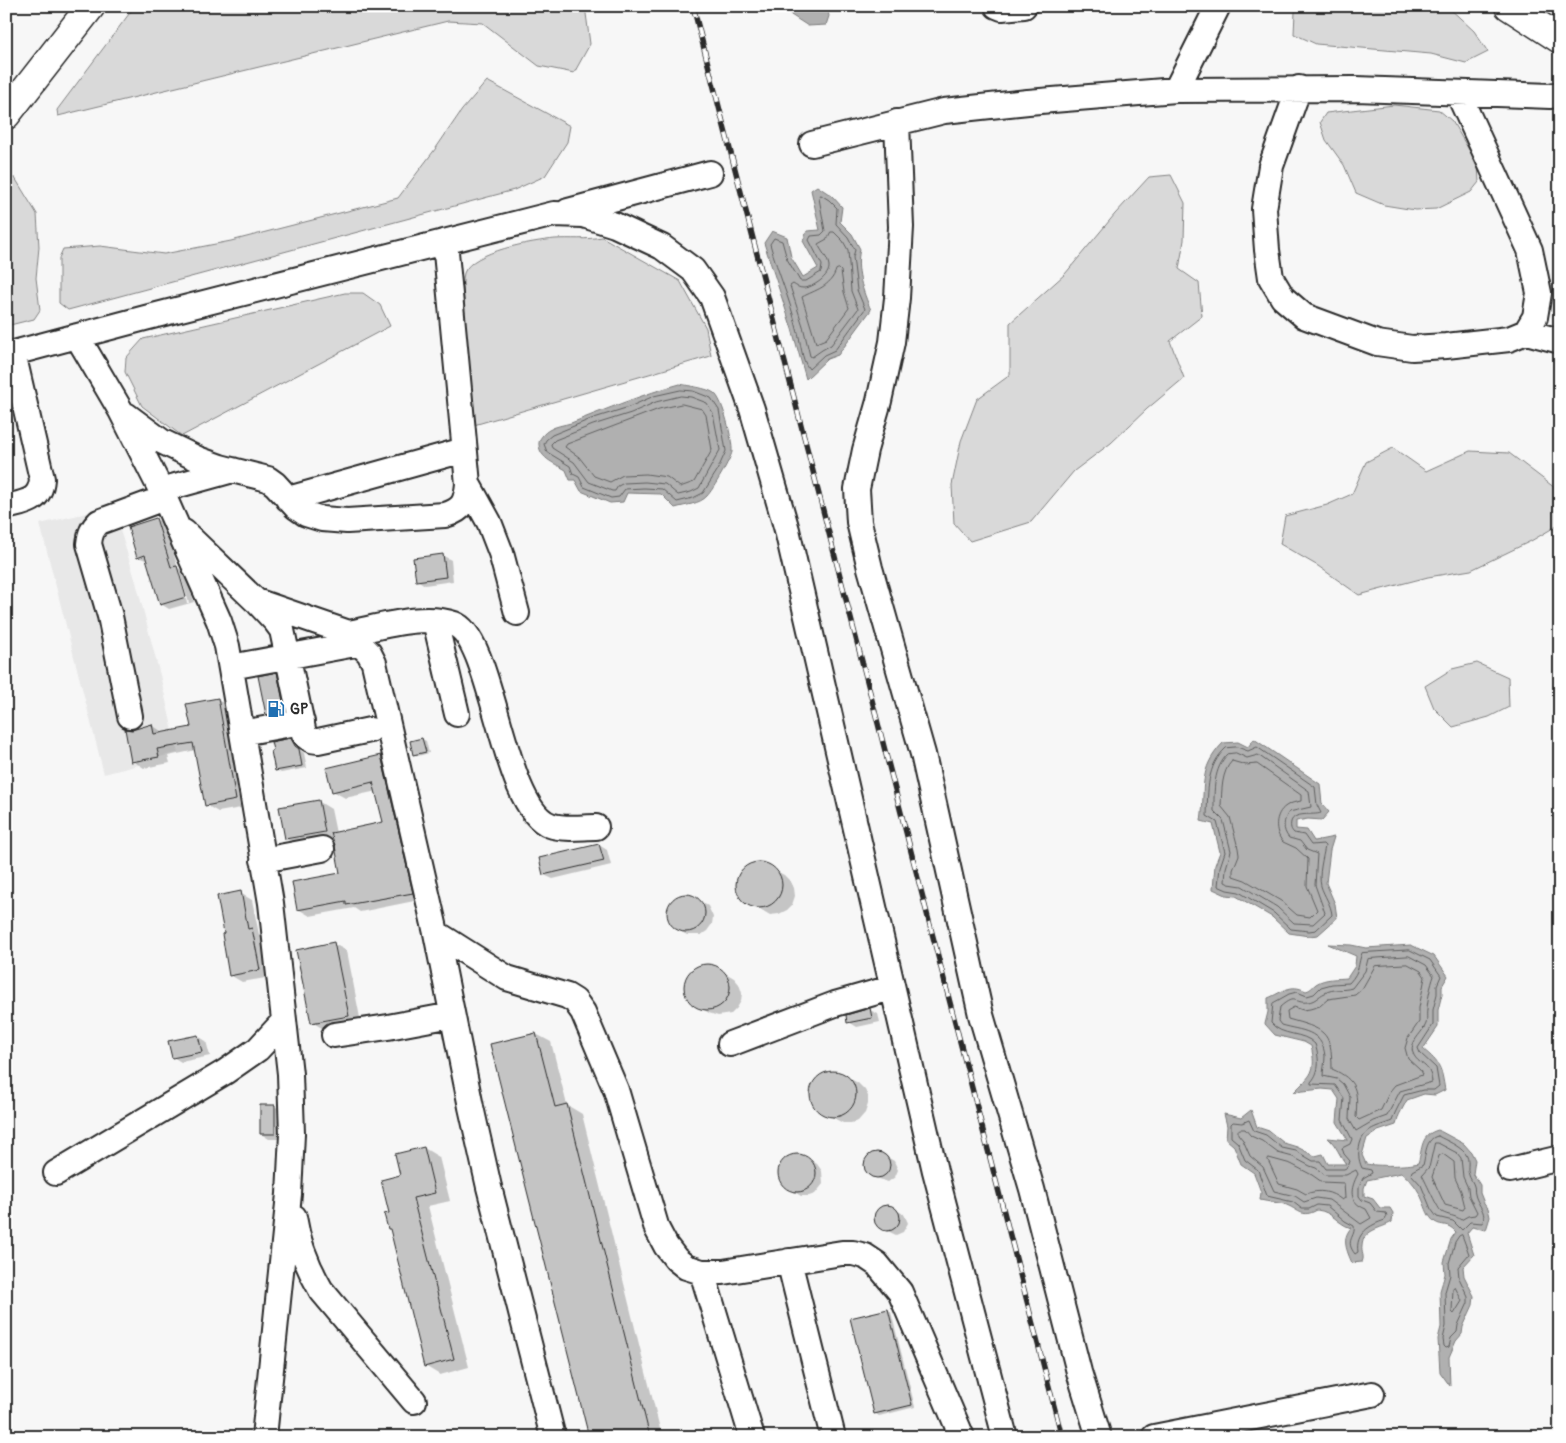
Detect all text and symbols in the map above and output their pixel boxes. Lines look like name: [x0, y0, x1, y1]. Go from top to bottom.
fuel station icon: GP: [266, 699, 286, 719]
place label: GP: [290, 700, 308, 719]

